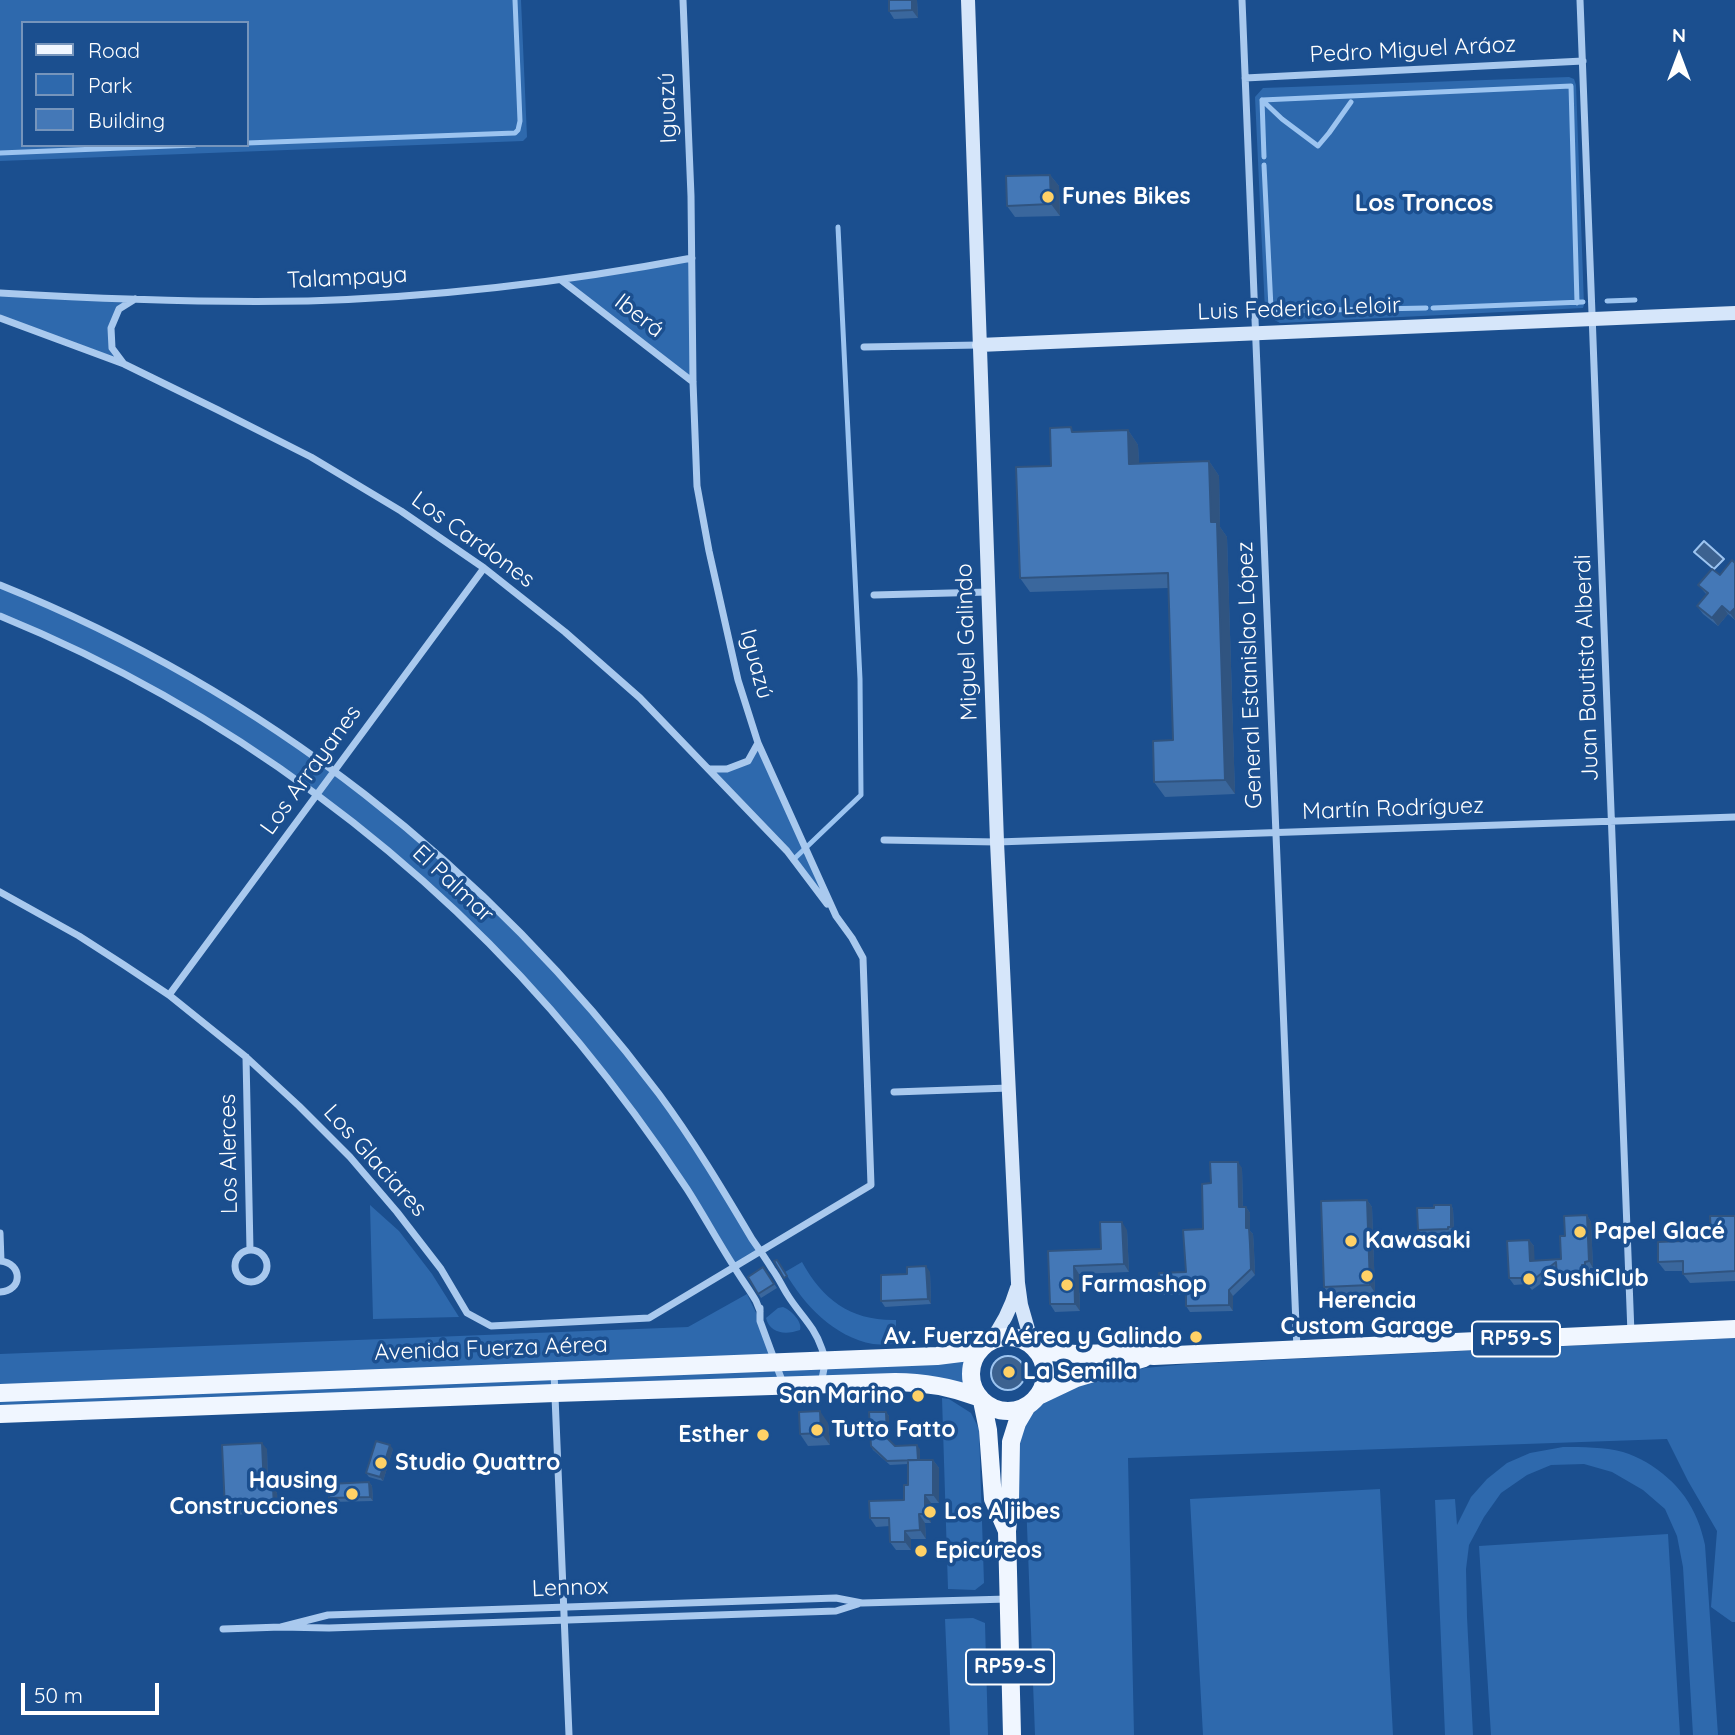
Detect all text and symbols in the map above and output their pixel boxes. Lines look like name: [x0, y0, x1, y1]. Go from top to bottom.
legend: [21, 21, 248, 147]
north arrow: [1644, 21, 1714, 91]
text: N: [1672, 23, 1686, 47]
street label: Pedro Miguel Aráoz: [1309, 31, 1517, 69]
text: Road: [88, 37, 140, 63]
text: Park: [88, 72, 132, 98]
street label: Iguazú: [653, 72, 683, 144]
text: Building: [88, 107, 165, 133]
place label: Funes Bikes: [1062, 183, 1191, 211]
marker: Funes Bikes: [1040, 189, 1056, 205]
district label: Los Troncos: [1355, 190, 1493, 218]
street label: Talampaya: [286, 261, 408, 295]
street label: Iberá: [609, 288, 669, 344]
street label: Luis Federico Leloir: [1197, 292, 1401, 326]
street label: Los Cardones: [406, 486, 540, 594]
street label: General Estanislao López: [1232, 541, 1268, 809]
street label: Juan Bautista Alberdi: [1569, 554, 1605, 782]
street label: Miguel Galindo: [950, 563, 984, 721]
street label: Iguazú: [733, 626, 779, 702]
street label: Los Arrayanes: [255, 700, 367, 840]
street label: Martín Rodríguez: [1301, 792, 1485, 826]
street label: El Palmar: [407, 839, 499, 929]
street label: Los Alerces: [214, 1094, 244, 1214]
street label: Los Glaciares: [317, 1099, 433, 1223]
place label: Papel Glacé: [1594, 1218, 1725, 1246]
marker: Papel Glacé: [1572, 1224, 1588, 1240]
place label: Kawasaki: [1365, 1227, 1471, 1255]
marker: Kawasaki: [1343, 1233, 1359, 1249]
place label: SushiClub: [1543, 1265, 1649, 1293]
marker: Herencia Custom Garage: [1359, 1268, 1375, 1284]
place label: Farmashop: [1081, 1271, 1207, 1299]
marker: SushiClub: [1521, 1271, 1537, 1287]
marker: Farmashop: [1059, 1277, 1075, 1293]
place label: Herencia Custom Garage: [1280, 1287, 1454, 1341]
road number: RP59-S: [1472, 1322, 1560, 1356]
place label: Av. Fuerza Aérea y Galindo: [884, 1323, 1182, 1351]
marker: Av. Fuerza Aérea y Galindo: [1188, 1329, 1204, 1345]
street label: Avenida Fuerza Aérea: [374, 1331, 608, 1367]
place label: La Semilla: [1023, 1358, 1138, 1386]
marker: La Semilla: [1001, 1364, 1017, 1380]
place label: San Marino: [779, 1382, 904, 1410]
marker: San Marino: [910, 1388, 926, 1404]
place label: Tutto Fatto: [831, 1416, 956, 1444]
place label: Esther: [678, 1421, 749, 1449]
marker: Tutto Fatto: [809, 1422, 825, 1438]
marker: Esther: [755, 1427, 771, 1443]
place label: Studio Quattro: [395, 1449, 560, 1477]
marker: Studio Quattro: [373, 1455, 389, 1471]
place label: Hausing Construcciones: [169, 1467, 338, 1521]
marker: Hausing Construcciones: [344, 1486, 360, 1502]
place label: Los Aljibes: [944, 1498, 1060, 1526]
marker: Los Aljibes: [922, 1504, 938, 1520]
place label: Epicúreos: [935, 1537, 1042, 1565]
marker: Epicúreos: [913, 1543, 929, 1559]
street label: Lennox: [531, 1573, 609, 1603]
road number: RP59-S: [966, 1650, 1054, 1684]
scale bar: [24, 1668, 163, 1712]
text: 50 m: [34, 1682, 83, 1708]

